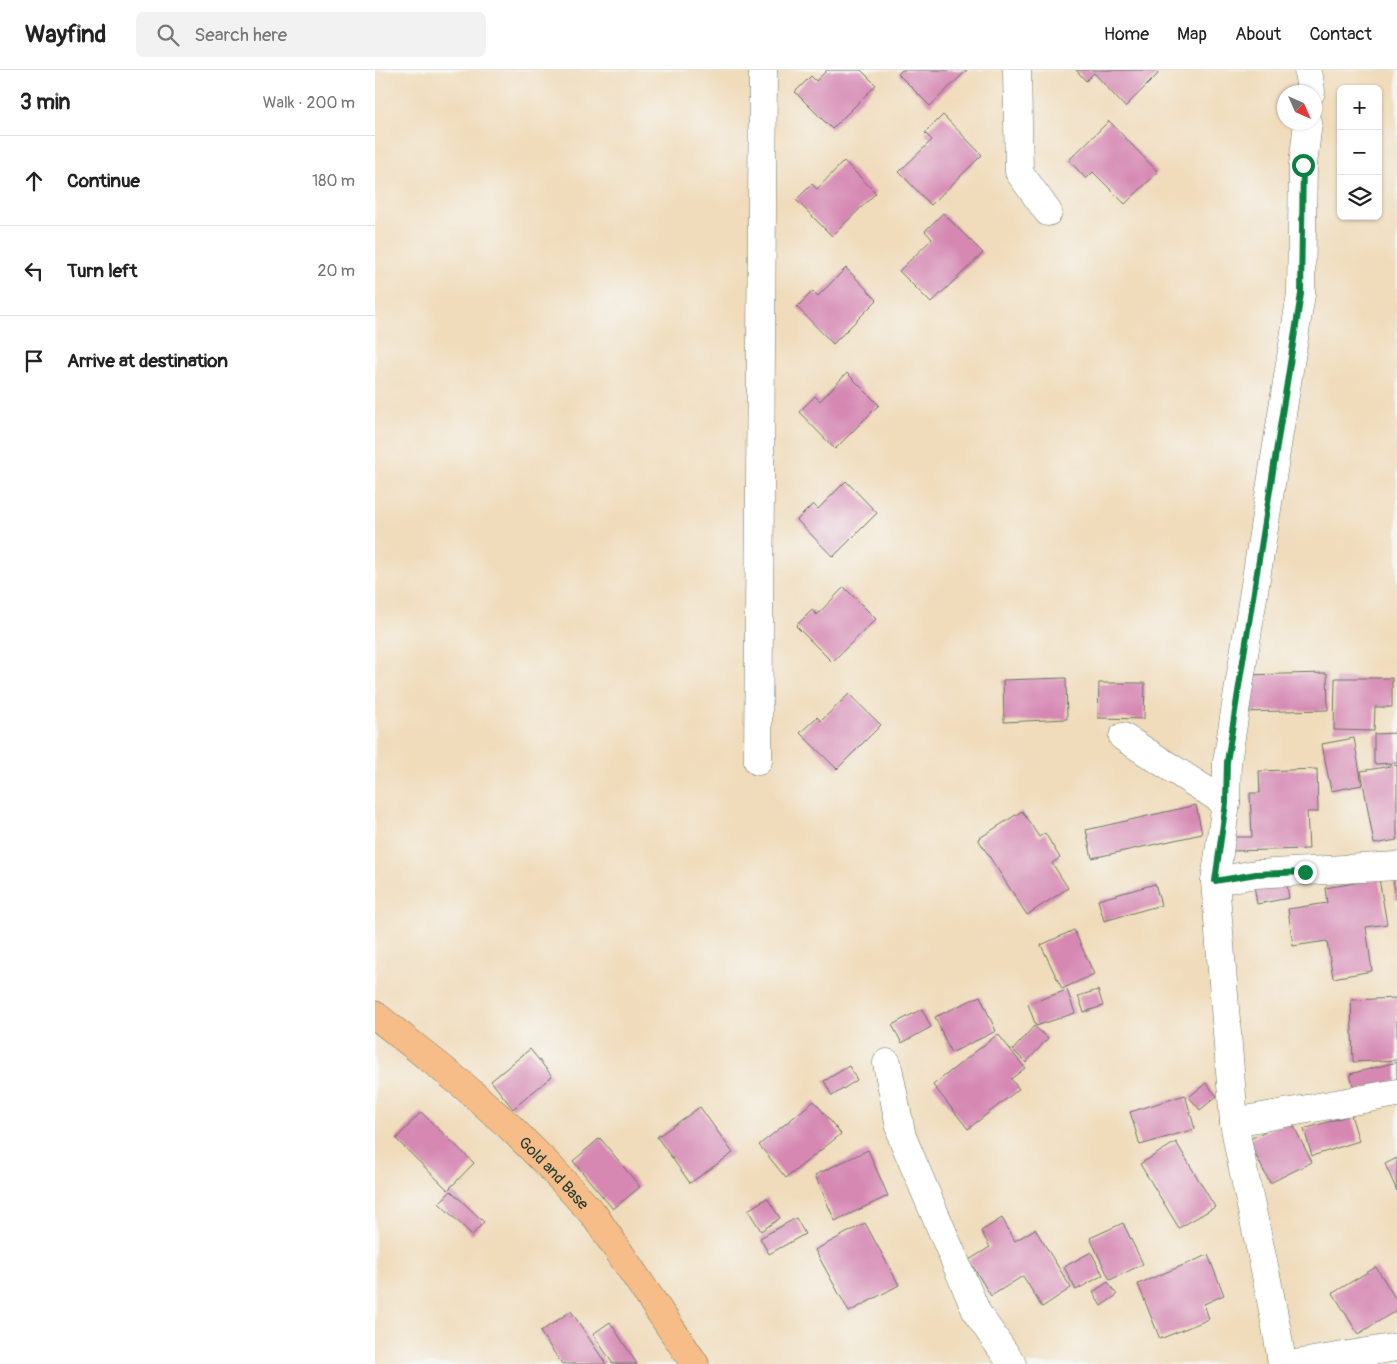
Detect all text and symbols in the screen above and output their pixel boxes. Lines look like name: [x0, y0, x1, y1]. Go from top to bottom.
search box: [136, 12, 486, 57]
text: Wayfind: [25, 20, 106, 49]
icon: search: [154, 21, 182, 49]
text: Search here: [194, 23, 287, 47]
text: Home: [1104, 23, 1149, 46]
text: Map: [1177, 23, 1207, 46]
text: About: [1235, 23, 1281, 46]
text: Contact: [1309, 23, 1372, 46]
north arrow: [1277, 85, 1322, 130]
map controls: [1337, 85, 1382, 220]
button: +: [1337, 85, 1382, 130]
text: 3 min: [20, 89, 70, 116]
text: Walk · 200 m: [263, 93, 355, 113]
button: −: [1337, 130, 1382, 175]
route start: [1292, 154, 1315, 177]
icon: ahead: [20, 167, 48, 195]
text: Continue: [67, 169, 140, 193]
text: 180 m: [312, 171, 355, 191]
button: layers: [1337, 175, 1382, 220]
icon: left: [20, 257, 48, 285]
text: Turn left: [67, 259, 137, 283]
text: 20 m: [317, 261, 355, 281]
icon: arrive: [20, 347, 48, 375]
text: Arrive at destination: [67, 349, 228, 373]
route end: [1294, 861, 1317, 884]
street label: Gold and Base: [514, 1133, 593, 1214]

